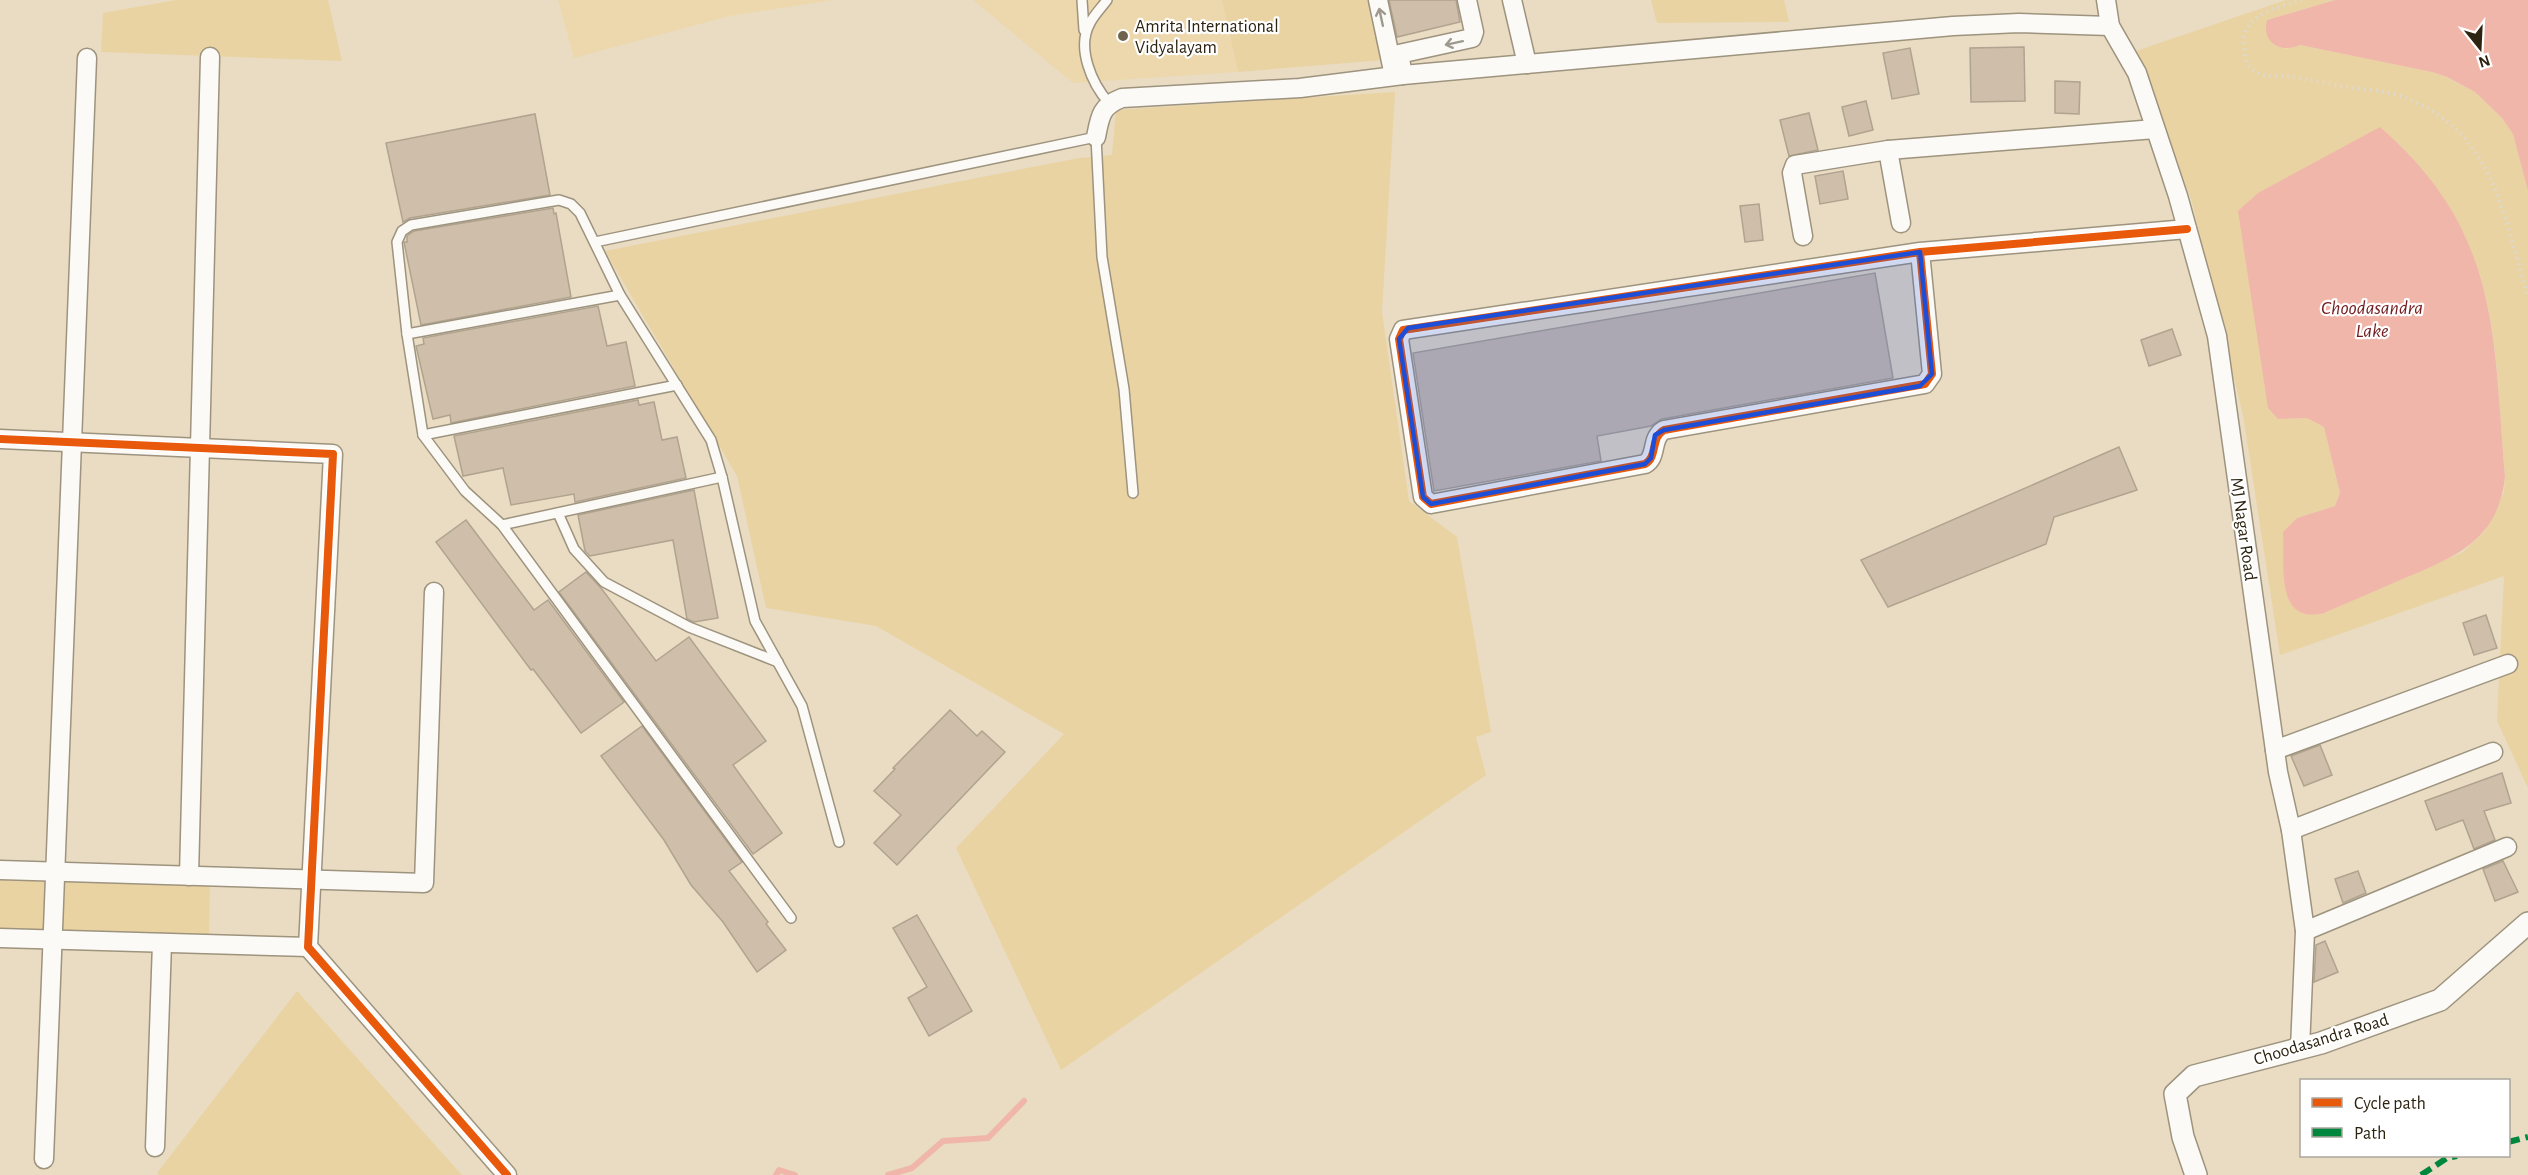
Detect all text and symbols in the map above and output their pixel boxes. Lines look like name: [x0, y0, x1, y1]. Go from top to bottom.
one-way arrow: [1375, 8, 1386, 28]
place label: Amrita International Vidyalayam: [1135, 18, 1279, 57]
north arrow: [2450, 18, 2510, 78]
marker: Amrita International Vidyalayam: [1116, 29, 1130, 43]
one-way arrow: [1445, 37, 1464, 49]
text: N: [2477, 52, 2492, 71]
water label: Choodasandra Lake: [2321, 298, 2423, 341]
street label: MJ Nagar Road: [2227, 476, 2259, 582]
street label: Choodasandra Road: [2252, 1011, 2391, 1069]
legend: [2300, 1079, 2510, 1157]
text: Cycle path: [2354, 1095, 2426, 1113]
text: Path: [2354, 1125, 2386, 1143]

